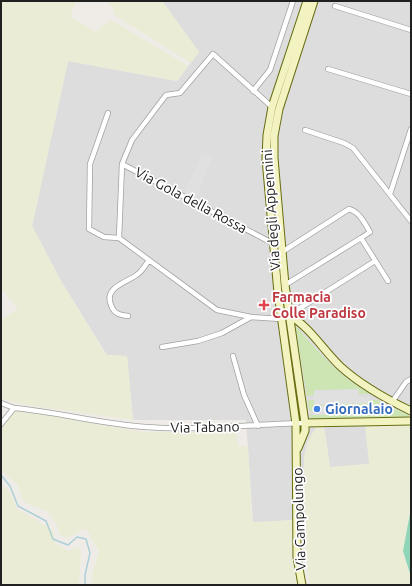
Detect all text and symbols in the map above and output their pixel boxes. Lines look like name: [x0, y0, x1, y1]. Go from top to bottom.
street label: Via degli Appennini: [259, 149, 283, 271]
street label: Via Gola della Rossa: [132, 164, 250, 236]
place label: Farmacia Colle Paradiso: [272, 289, 366, 321]
marker: Farmacia Colle Paradiso: [259, 300, 269, 310]
place label: Giornalaio: [325, 401, 393, 417]
marker: Giornalaio: [312, 404, 322, 414]
street label: Via Tabano: [170, 418, 240, 436]
street label: Via Campolungo: [289, 467, 309, 571]

